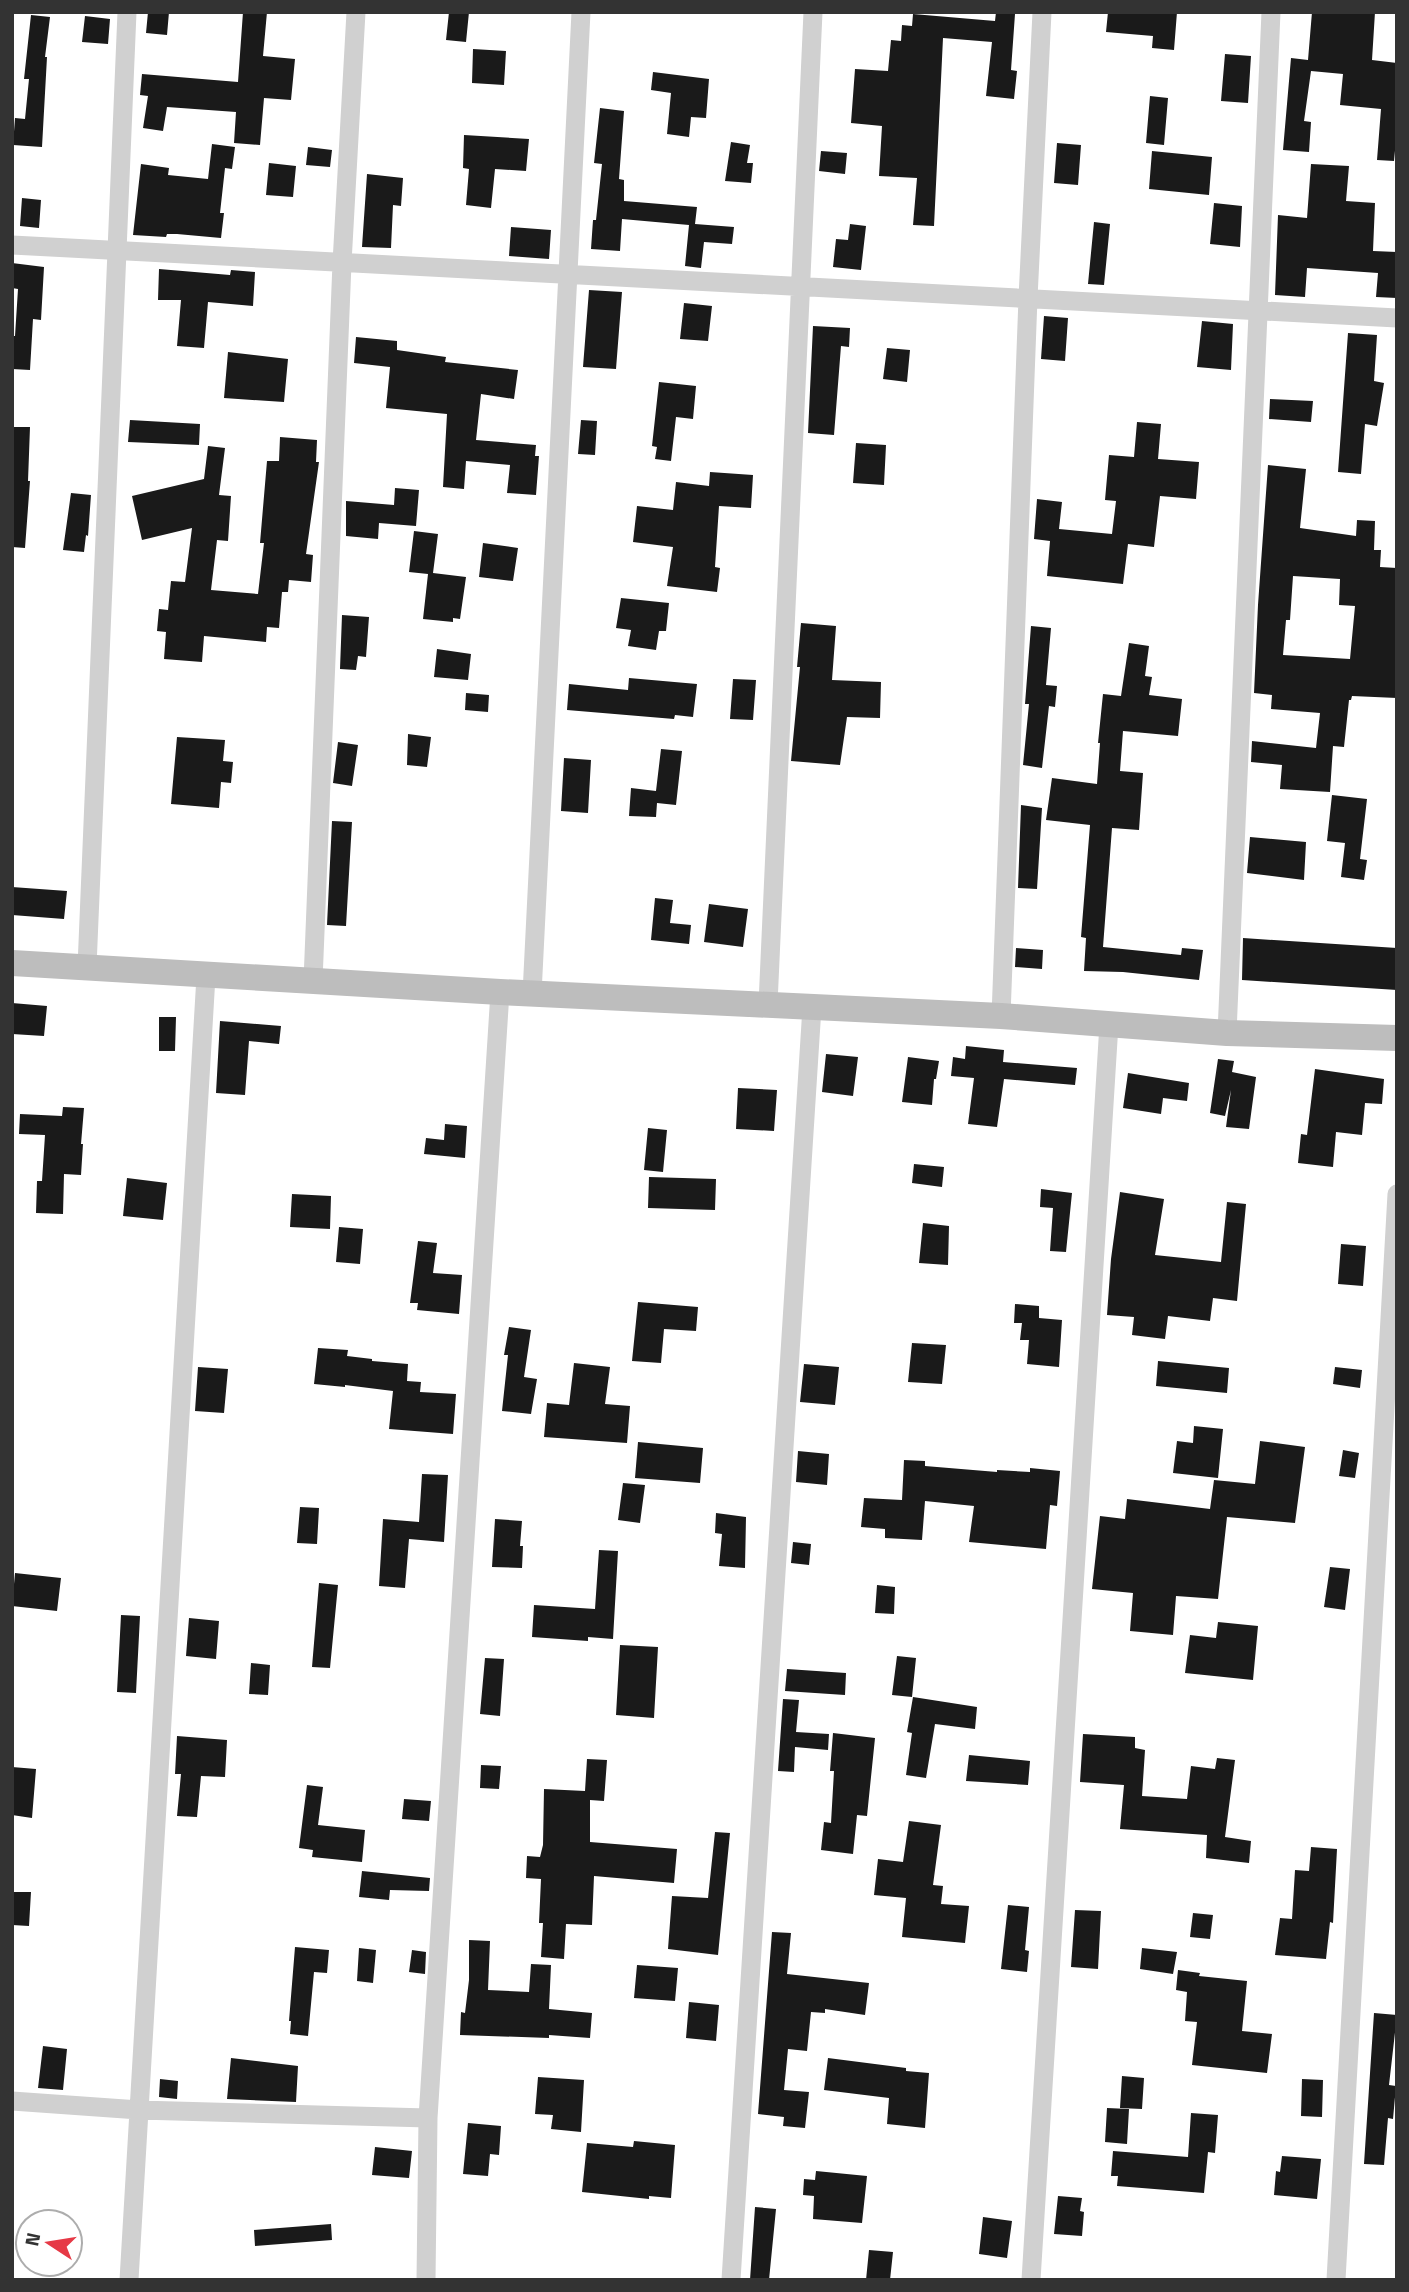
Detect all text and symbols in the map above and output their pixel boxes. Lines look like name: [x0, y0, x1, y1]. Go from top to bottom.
north arrow: [14, 2208, 84, 2278]
text: N: [16, 2230, 47, 2249]

